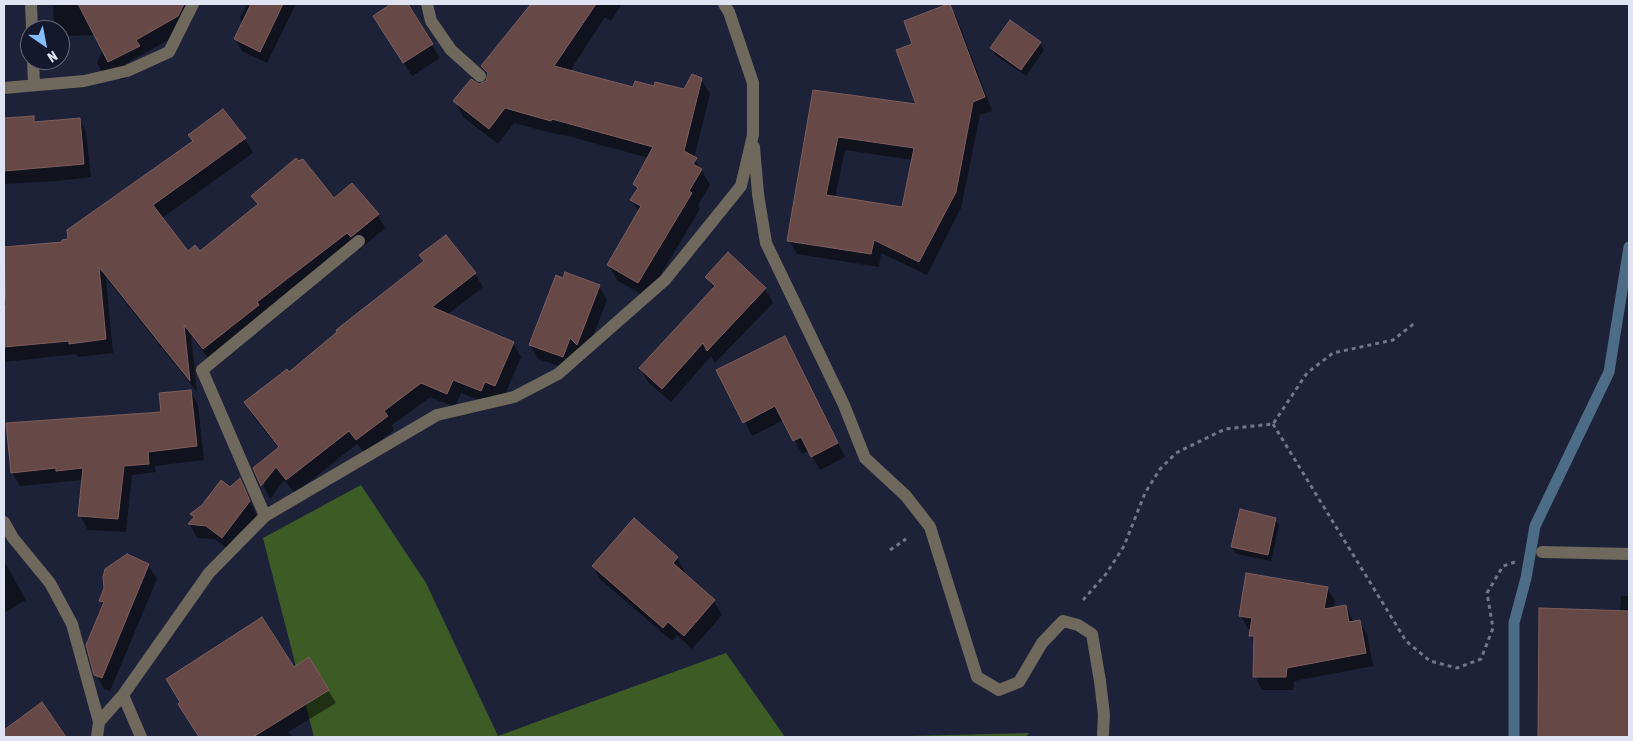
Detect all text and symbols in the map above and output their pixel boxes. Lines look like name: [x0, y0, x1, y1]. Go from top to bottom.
north arrow: [20, 20, 70, 70]
text: N: [45, 48, 60, 66]

